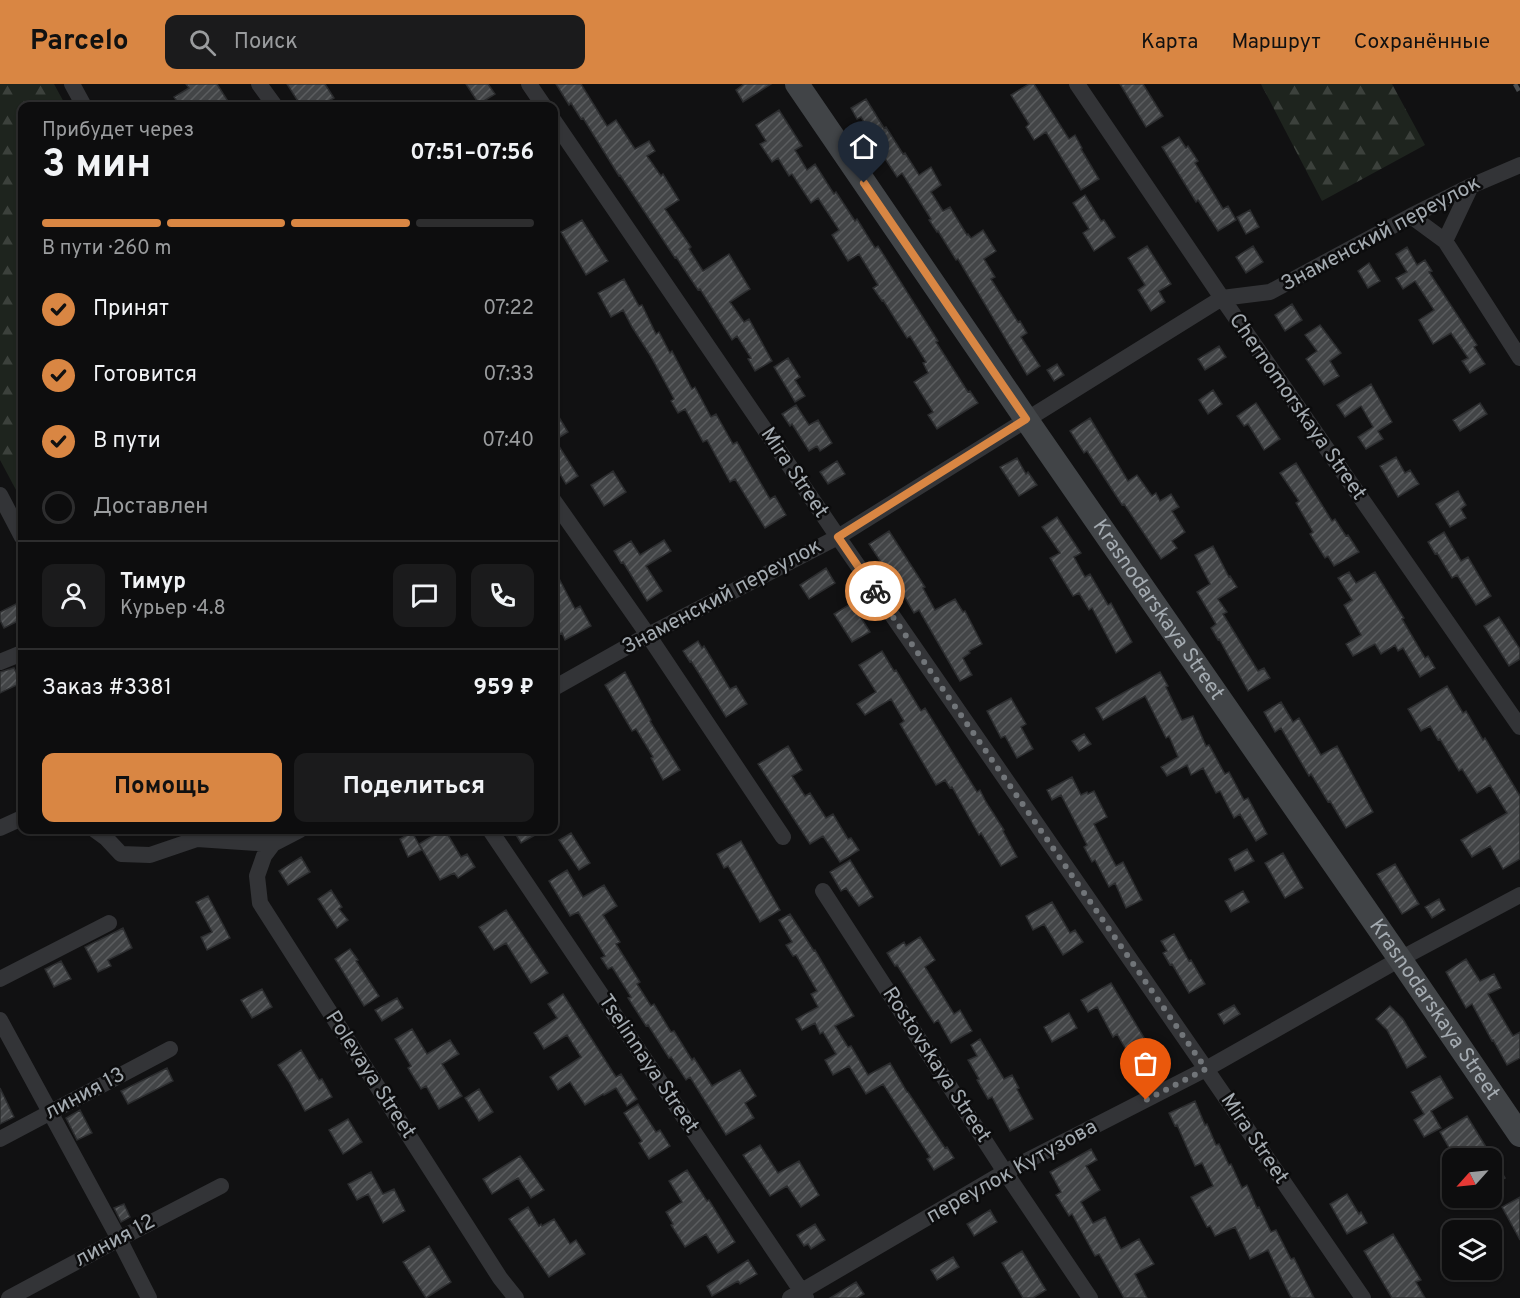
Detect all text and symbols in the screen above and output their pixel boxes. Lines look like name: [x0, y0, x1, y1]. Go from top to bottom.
search box: [165, 15, 585, 69]
text: Parcelo: [30, 24, 129, 60]
icon: search: [186, 26, 219, 59]
text: Поиск: [234, 29, 298, 56]
text: Карта: [1141, 29, 1198, 56]
text: Маршрут: [1231, 29, 1321, 56]
text: Сохранённые: [1354, 29, 1490, 56]
text: Прибудет через: [42, 118, 194, 144]
pin: [838, 121, 889, 183]
icon: home: [847, 130, 880, 163]
text: 07:51–07:56: [410, 140, 534, 167]
text: 3 мин: [42, 142, 151, 191]
street label: Знаменский переулок: [1277, 170, 1485, 298]
text: В пути · 260 m: [42, 236, 172, 262]
icon: check: [42, 293, 75, 326]
text: Принят: [93, 296, 169, 323]
text: 07:22: [483, 296, 534, 322]
street label: Chernomorskaya Street: [1222, 308, 1372, 506]
icon: check: [42, 359, 75, 392]
text: Готовится: [93, 362, 197, 389]
text: 07:33: [484, 362, 534, 388]
street label: Mira Street: [754, 422, 834, 524]
icon: check: [42, 425, 75, 458]
text: В пути: [93, 428, 161, 455]
text: 07:40: [482, 428, 534, 454]
text: Доставлен: [93, 494, 208, 521]
street label: Krasnodarskaya Street: [1086, 514, 1230, 706]
street label: Знаменский переулок: [618, 533, 826, 661]
courier: [845, 561, 905, 621]
button: person: [42, 564, 105, 627]
button: chat: [393, 564, 456, 627]
button: phone: [471, 564, 534, 627]
text: Тимур: [120, 569, 186, 596]
icon: bike: [859, 575, 892, 608]
text: Курьер · 4.8: [120, 596, 226, 622]
text: Заказ #3381: [42, 675, 172, 702]
text: 959 ₽: [474, 675, 534, 702]
button: Помощь: [42, 753, 282, 822]
button: Поделиться: [294, 753, 534, 822]
street label: Krasnodarskaya Street: [1363, 914, 1506, 1106]
street label: Rostovskaya Street: [876, 982, 996, 1148]
street label: Tselinnaya Street: [591, 989, 705, 1139]
street label: Polevaya Street: [319, 1006, 421, 1144]
pin: [1120, 1038, 1171, 1100]
icon: bag: [1129, 1047, 1162, 1080]
street label: линия 13: [40, 1062, 130, 1126]
street label: Mira Street: [1214, 1088, 1294, 1190]
street label: переулок Кутузова: [922, 1114, 1102, 1230]
north arrow: [1442, 1148, 1502, 1208]
map controls: [1442, 1148, 1502, 1280]
street label: линия 12: [70, 1209, 160, 1273]
button: layers: [1442, 1220, 1502, 1280]

